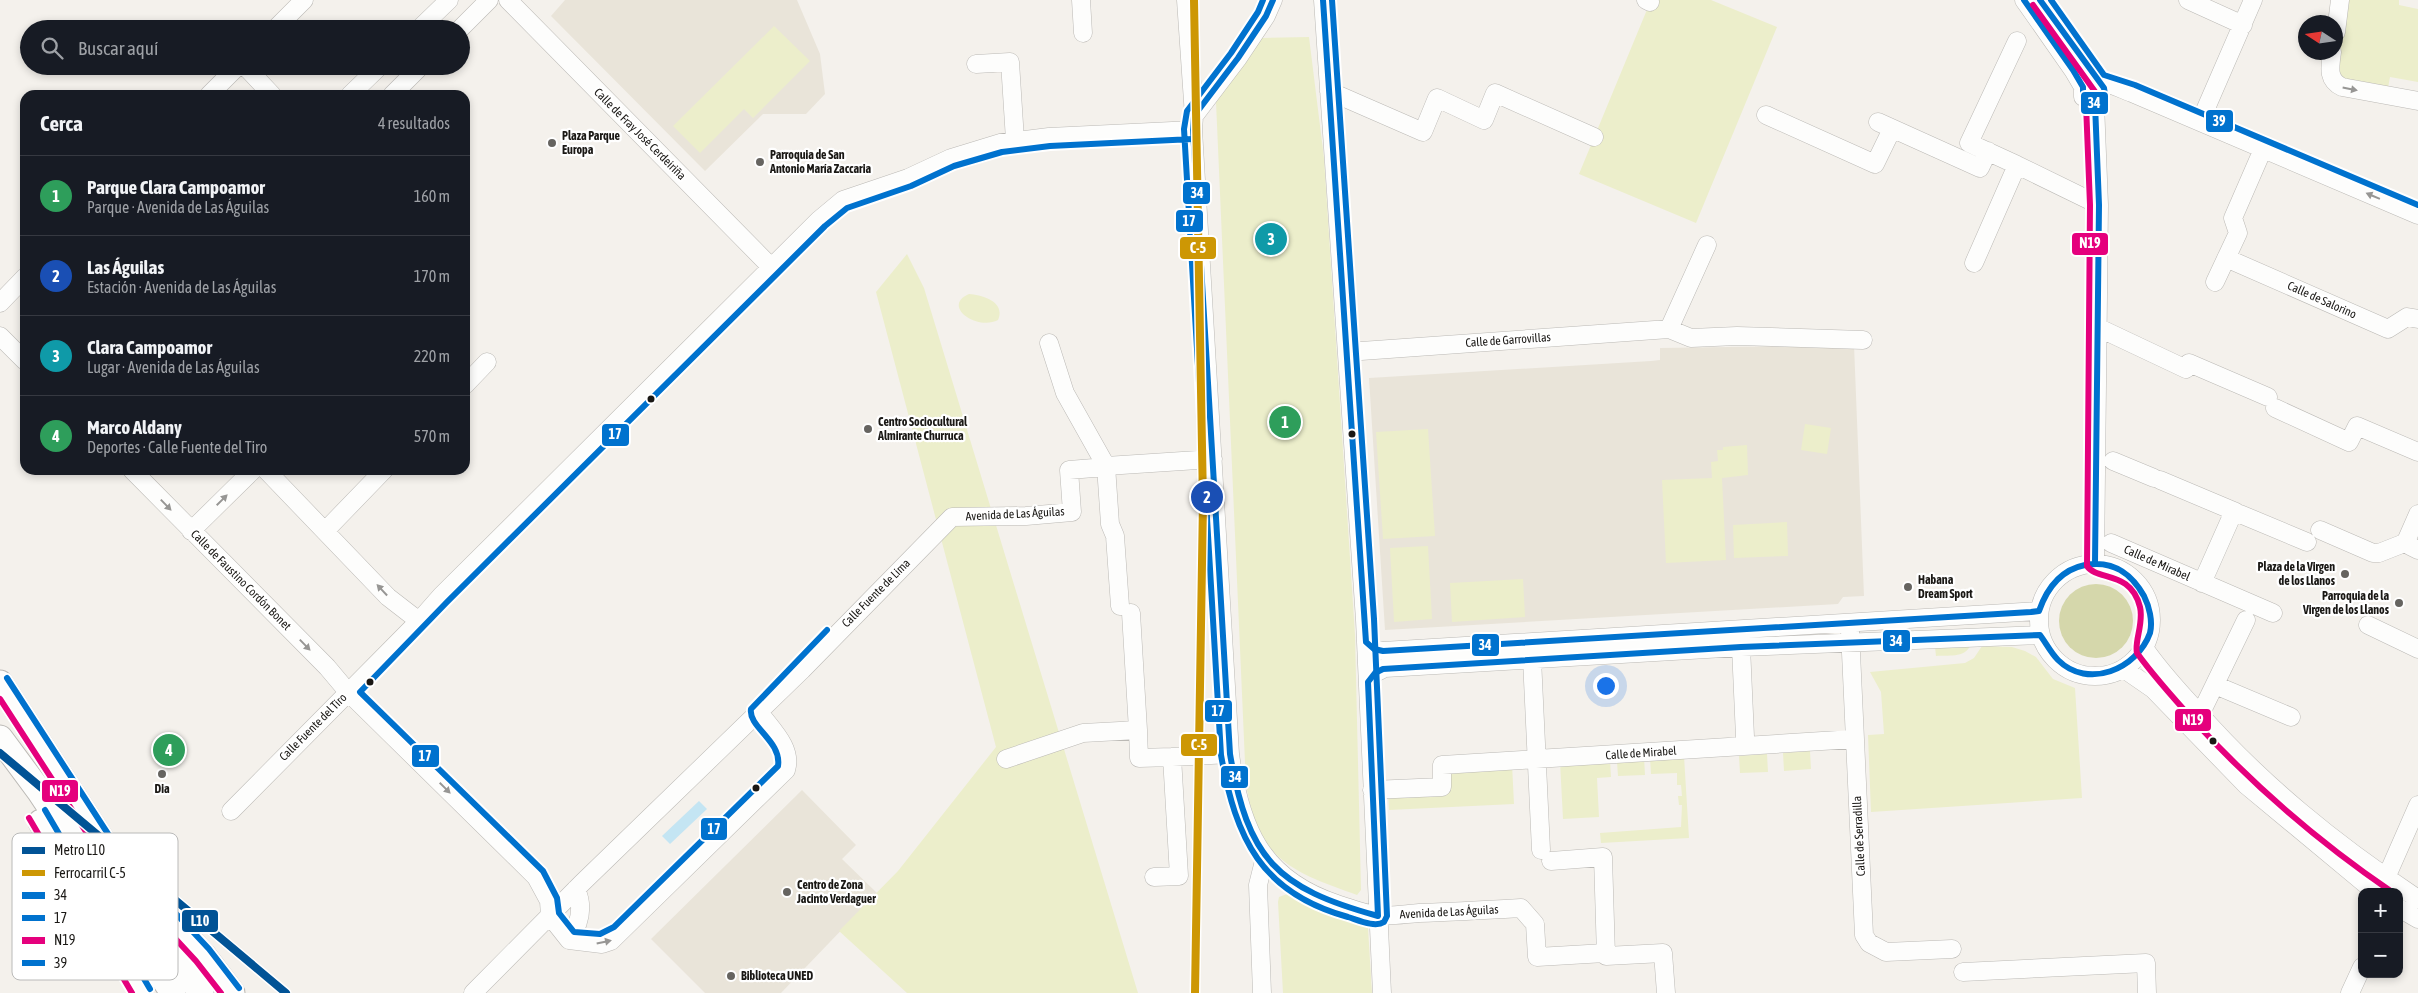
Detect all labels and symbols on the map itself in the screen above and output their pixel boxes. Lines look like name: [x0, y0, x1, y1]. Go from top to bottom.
north arrow: [2298, 15, 2343, 60]
street label: Calle de Fray José Cerdeiriña: [591, 85, 689, 183]
one-way arrow: [2343, 85, 2359, 93]
line badge: 34: [2080, 91, 2109, 115]
text: 34: [2087, 95, 2101, 111]
line badge: 39: [2205, 109, 2234, 133]
text: 39: [2212, 113, 2226, 129]
place label: Plaza Parque Europa: [562, 129, 620, 157]
marker: Plaza Parque Europa: [546, 137, 558, 149]
place label: Parroquia de San Antonio María Zaccaria: [769, 148, 871, 176]
marker: Parroquia de San Antonio María Zaccaria: [754, 156, 766, 168]
line badge: 34: [1182, 181, 1211, 205]
text: 34: [1190, 185, 1204, 201]
one-way arrow: [2366, 192, 2380, 200]
line badge: 17: [1175, 209, 1204, 233]
text: 17: [1182, 213, 1196, 229]
pin: 3: [1255, 220, 1287, 258]
line badge: N19: [2071, 232, 2109, 256]
text: N19: [2079, 235, 2101, 251]
line badge: C-5: [1179, 236, 1217, 260]
text: C-5: [1190, 240, 1207, 256]
street label: Calle de Salorino: [2285, 279, 2359, 322]
street label: Calle de Garrovillas: [1465, 330, 1551, 350]
unlabelled marker: [646, 394, 656, 404]
pin: 1: [1269, 403, 1301, 441]
place label: Centro Sociocultural Almirante Churruca: [877, 415, 968, 443]
line badge: 17: [601, 423, 630, 447]
marker: Centro Sociocultural Almirante Churruca: [862, 423, 874, 435]
text: 17: [608, 426, 622, 442]
unlabelled marker: [1347, 429, 1357, 439]
pin: 2: [1191, 478, 1223, 516]
one-way arrow: [216, 495, 228, 507]
one-way arrow: [160, 499, 172, 511]
street label: Avenida de Las Águilas: [965, 504, 1065, 524]
street label: Calle de Faustino Cordón Bonet: [188, 527, 294, 633]
street label: Calle de Mirabel: [2122, 542, 2193, 584]
street label: Calle Fuente de Lima: [839, 556, 913, 630]
place label: Plaza de la Virgen de los Llanos: [2258, 560, 2336, 588]
marker: Plaza de la Virgen de los Llanos: [2339, 568, 2351, 580]
place label: Habana Dream Sport: [1918, 573, 1973, 601]
marker: Habana Dream Sport: [1902, 581, 1914, 593]
one-way arrow: [376, 584, 387, 597]
place label: Parroquia de la Virgen de los Llanos: [2302, 589, 2390, 617]
marker: Parroquia de la Virgen de los Llanos: [2393, 597, 2405, 609]
line badge: 34: [1882, 629, 1911, 653]
line badge: 34: [1471, 633, 1500, 657]
text: 34: [1889, 633, 1903, 649]
text: 34: [1478, 637, 1492, 653]
one-way arrow: [299, 638, 311, 650]
your location: [1593, 673, 1619, 699]
unlabelled marker: [365, 677, 375, 687]
street label: Calle Fuente del Tiro: [276, 690, 350, 764]
line badge: 17: [1204, 699, 1233, 723]
text: 17: [1211, 703, 1225, 719]
line badge: N19: [2174, 708, 2212, 732]
text: N19: [2182, 712, 2204, 728]
pin: 4: [153, 731, 185, 769]
line badge: C-5: [1180, 733, 1218, 757]
unlabelled marker: [2208, 736, 2218, 746]
text: C-5: [1191, 737, 1208, 753]
street label: Calle de Mirabel: [1605, 743, 1678, 762]
line badge: 17: [411, 744, 440, 768]
text: 17: [418, 748, 432, 764]
line badge: 34: [1220, 765, 1249, 789]
marker: Dia: [156, 768, 168, 780]
text: 34: [1228, 769, 1242, 785]
line badge: N19: [41, 779, 79, 803]
place label: Dia: [154, 782, 170, 796]
one-way arrow: [439, 782, 451, 794]
text: N19: [49, 783, 71, 799]
unlabelled marker: [751, 783, 761, 793]
street label: Calle de Serradilla: [1850, 795, 1868, 877]
line badge: 17: [700, 817, 728, 841]
text: 17: [707, 821, 721, 837]
legend: [12, 833, 178, 980]
text: Metro L10: [54, 842, 105, 858]
text: Ferrocarril C-5: [54, 865, 126, 881]
place label: Centro de Zona Jacinto Verdaguer: [796, 878, 876, 906]
marker: Centro de Zona Jacinto Verdaguer: [781, 886, 793, 898]
text: 34: [54, 887, 68, 903]
street label: Avenida de Las Águilas: [1399, 902, 1499, 922]
line badge: L10: [181, 909, 219, 933]
text: 17: [54, 910, 67, 926]
text: L10: [191, 913, 210, 929]
text: N19: [54, 932, 75, 948]
one-way arrow: [596, 938, 611, 946]
text: 39: [54, 955, 67, 971]
place label: Biblioteca UNED: [741, 969, 813, 983]
marker: Biblioteca UNED: [725, 970, 737, 982]

